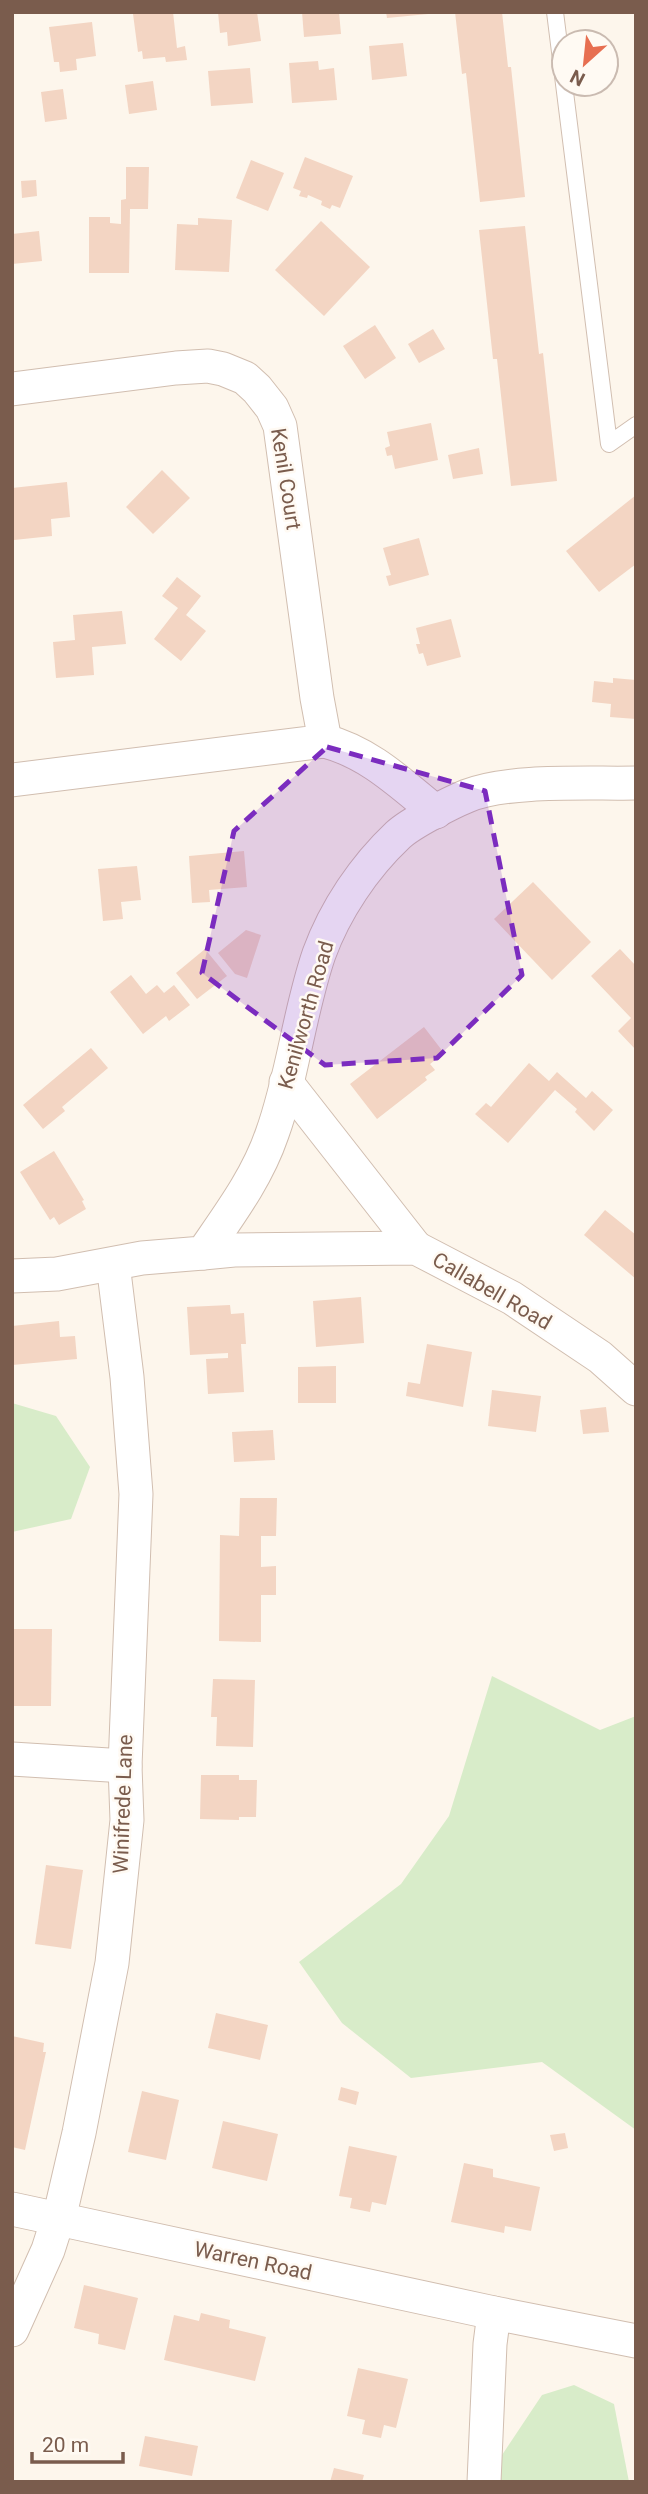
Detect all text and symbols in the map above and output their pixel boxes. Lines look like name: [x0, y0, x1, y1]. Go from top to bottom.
north arrow: [550, 28, 620, 98]
text: N: [566, 64, 589, 91]
street label: Kenil Court: [266, 426, 306, 532]
street label: Kenilworth Road: [273, 938, 339, 1092]
street label: Callabell Road: [428, 1247, 556, 1335]
street label: Winifrede Lane: [109, 1734, 137, 1874]
street label: Warren Road: [192, 2237, 314, 2285]
scale bar: [32, 2420, 122, 2464]
text: 20 m: [42, 2433, 89, 2457]

